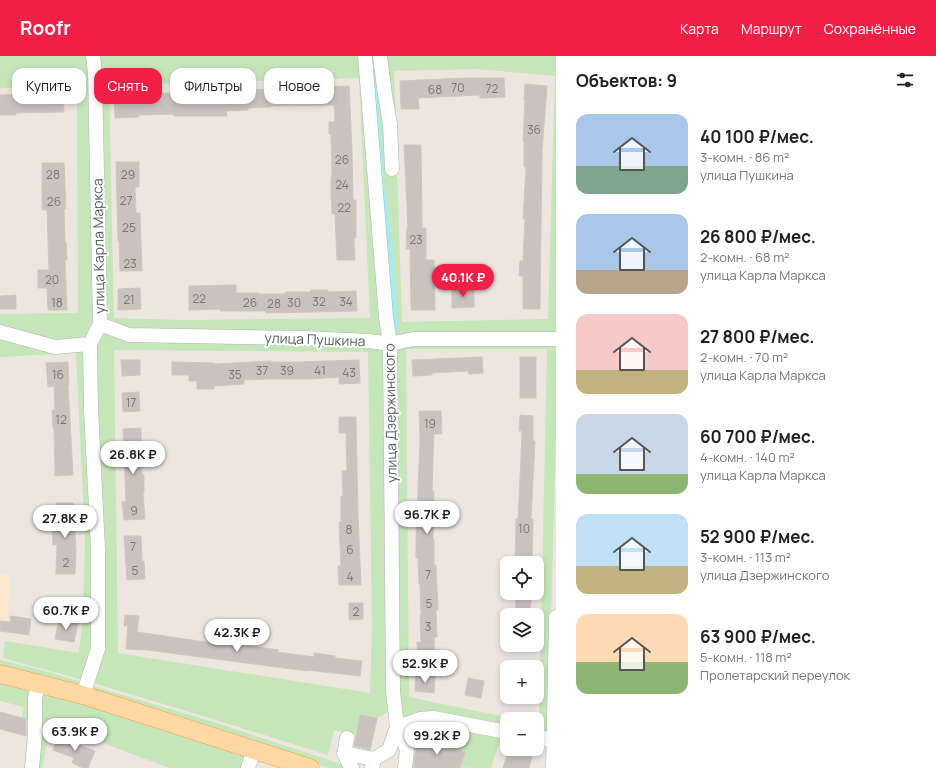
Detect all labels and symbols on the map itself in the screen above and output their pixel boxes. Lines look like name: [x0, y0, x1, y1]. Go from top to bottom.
house number: 70: [451, 79, 465, 96]
house number: 72: [486, 80, 499, 97]
house number: 68: [428, 81, 442, 98]
house number: 36: [527, 121, 541, 138]
house number: 26: [335, 151, 349, 168]
house number: 28: [46, 166, 60, 183]
house number: 29: [121, 166, 135, 183]
house number: 24: [335, 176, 349, 193]
street label: улица Карла Маркса: [87, 178, 109, 314]
house number: 27: [120, 192, 132, 209]
house number: 26: [47, 193, 61, 210]
house number: 22: [337, 199, 351, 216]
house number: 25: [122, 219, 136, 236]
house number: 23: [409, 231, 423, 248]
house number: 23: [123, 255, 137, 272]
pin: 40.1K ₽: [426, 264, 500, 298]
house number: 20: [45, 271, 59, 288]
house number: 22: [192, 290, 206, 307]
house number: 21: [123, 291, 135, 308]
house number: 32: [312, 293, 326, 310]
house number: 34: [339, 293, 353, 310]
house number: 18: [51, 294, 63, 311]
house number: 26: [243, 294, 257, 311]
house number: 30: [287, 294, 301, 311]
house number: 28: [267, 295, 281, 312]
street label: улица Пушкина: [264, 328, 366, 350]
street label: улица Дзержинского: [379, 343, 401, 483]
house number: 37: [256, 362, 268, 379]
house number: 39: [280, 362, 294, 379]
house number: 41: [314, 362, 326, 379]
house number: 43: [342, 364, 356, 381]
house number: 16: [52, 366, 64, 383]
house number: 35: [228, 366, 242, 383]
house number: 17: [126, 394, 136, 411]
house number: 12: [55, 411, 67, 428]
house number: 19: [424, 415, 436, 432]
pin: 26.8K ₽: [96, 441, 170, 475]
pin: 96.7K ₽: [390, 501, 464, 535]
house number: 9: [130, 502, 138, 519]
pin: 27.8K ₽: [28, 505, 102, 539]
house number: 10: [518, 520, 530, 537]
house number: 8: [346, 521, 353, 538]
house number: 7: [130, 538, 136, 555]
house number: 6: [346, 541, 354, 558]
house number: 2: [63, 554, 70, 571]
house number: 5: [132, 562, 139, 579]
house number: 7: [425, 566, 431, 583]
house number: 4: [346, 568, 354, 585]
house number: 5: [426, 595, 433, 612]
pin: 60.7K ₽: [29, 597, 103, 631]
house number: 2: [353, 603, 360, 620]
house number: 3: [425, 618, 431, 635]
pin: 42.3K ₽: [200, 619, 274, 653]
pin: 52.9K ₽: [388, 650, 462, 684]
pin: 63.9K ₽: [38, 718, 112, 752]
pin: 99.2K ₽: [400, 722, 474, 756]

